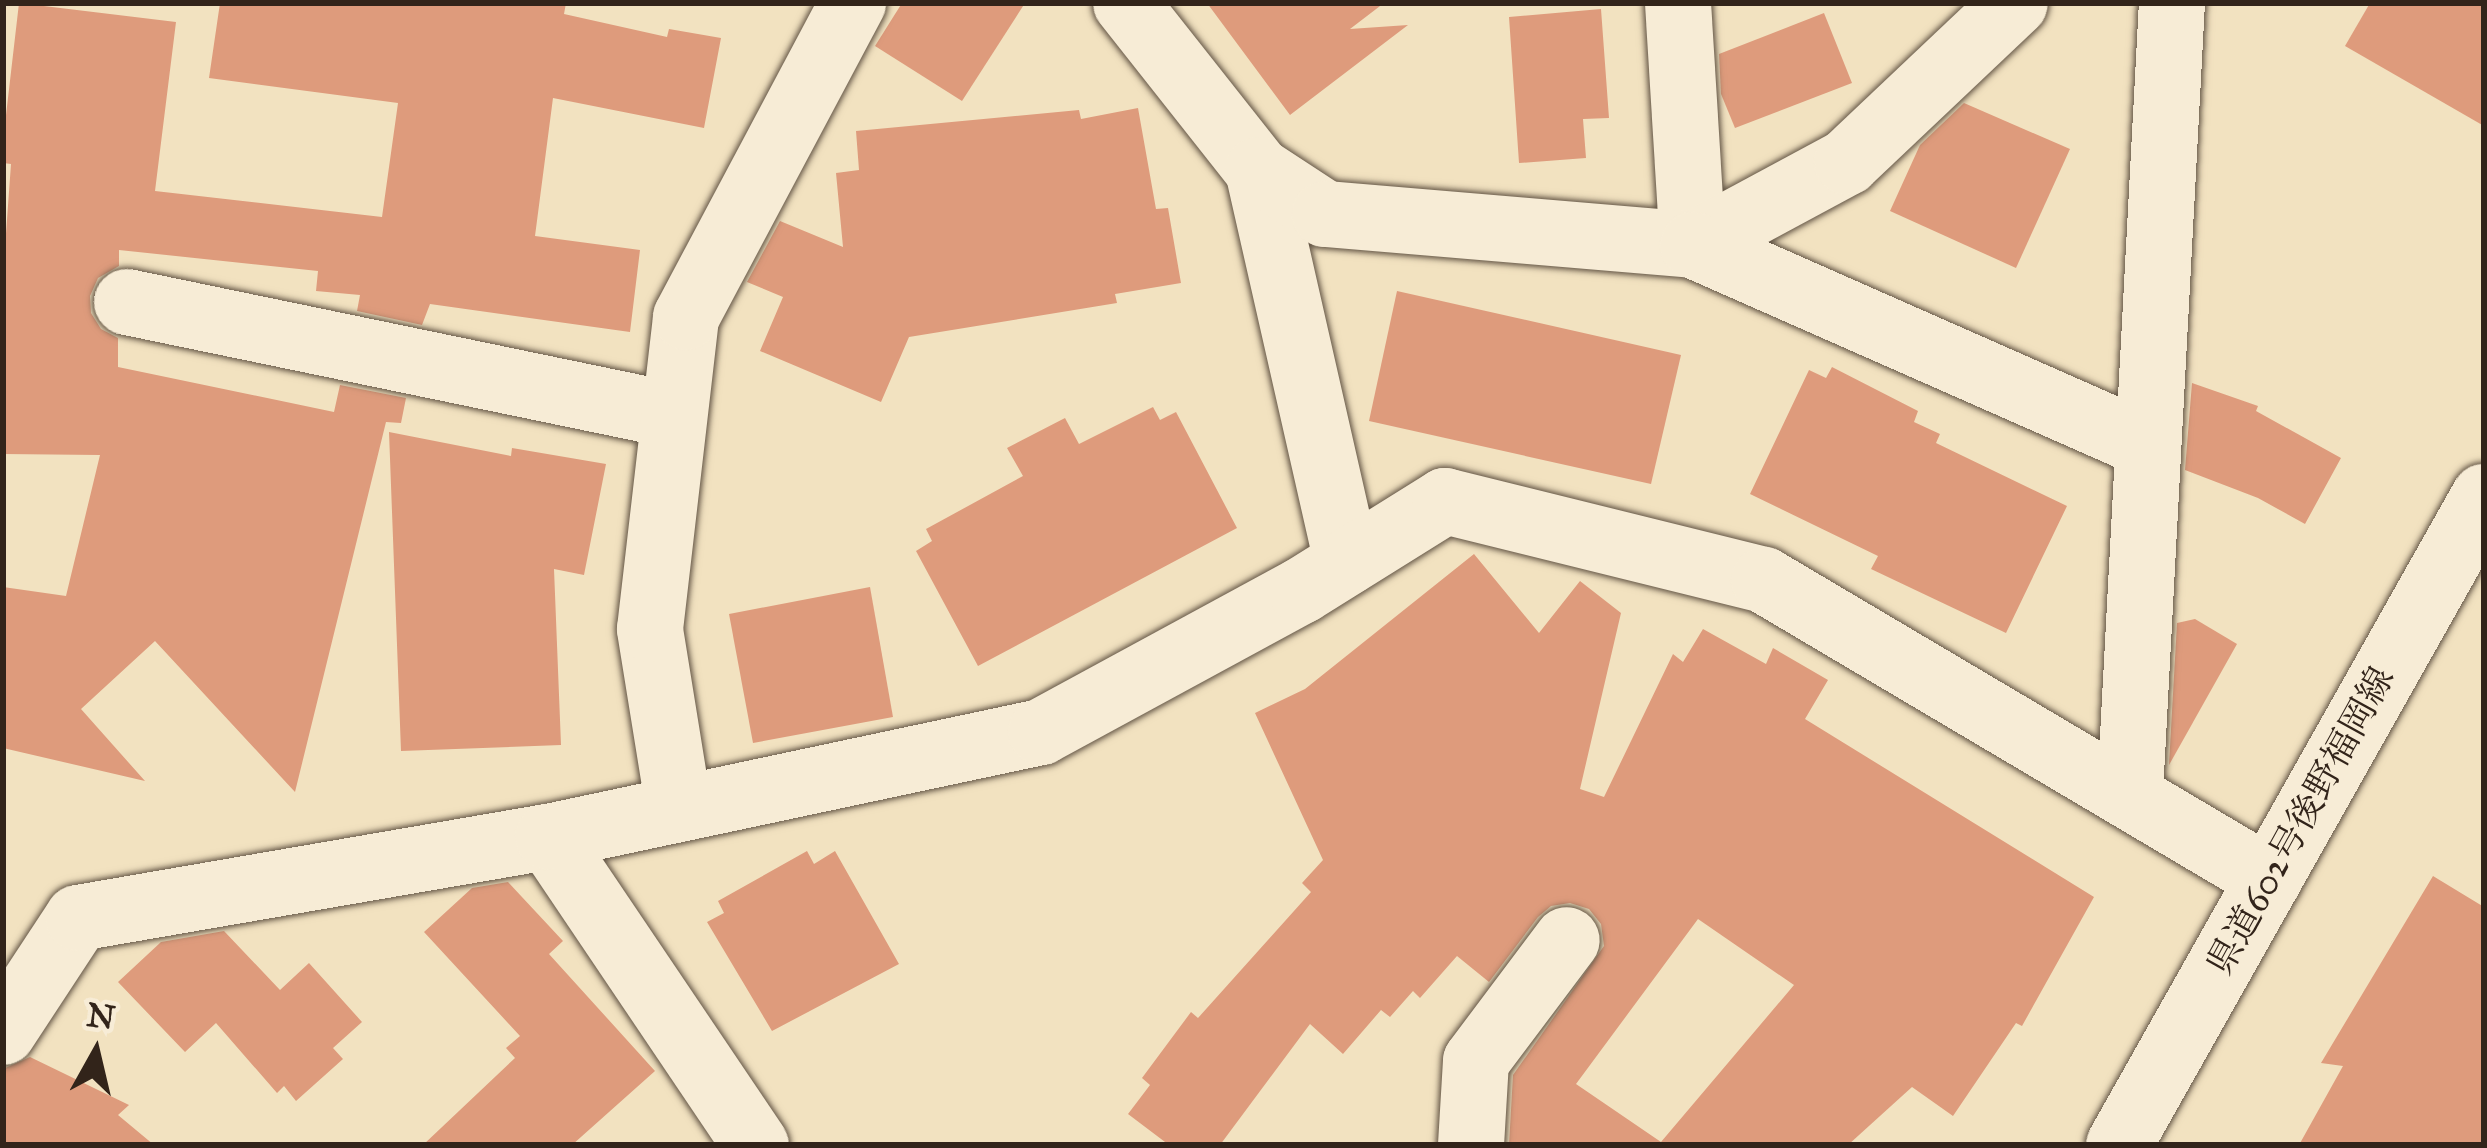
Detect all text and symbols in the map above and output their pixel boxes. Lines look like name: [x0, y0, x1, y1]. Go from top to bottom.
street label: 県道602号後野福岡線: [2198, 660, 2404, 982]
north arrow: [36, 992, 156, 1112]
text: N: [84, 995, 118, 1038]

